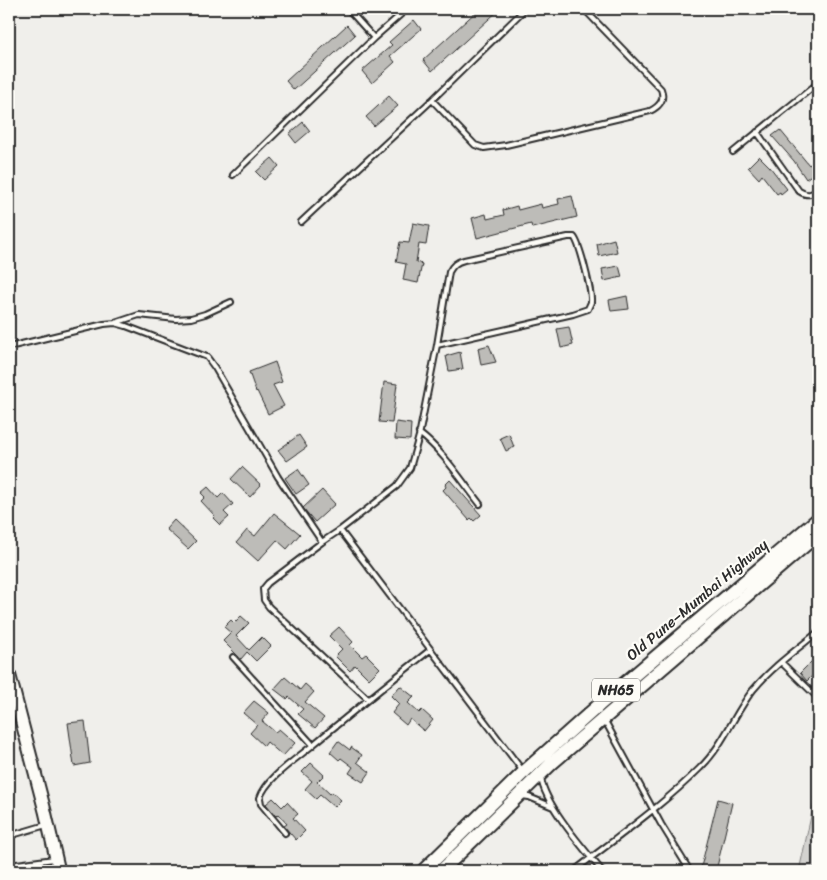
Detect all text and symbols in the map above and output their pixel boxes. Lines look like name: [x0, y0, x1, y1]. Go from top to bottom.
street label: Old Pune–Mumbai Highway: [620, 532, 774, 668]
road number: NH65: [592, 678, 640, 702]

